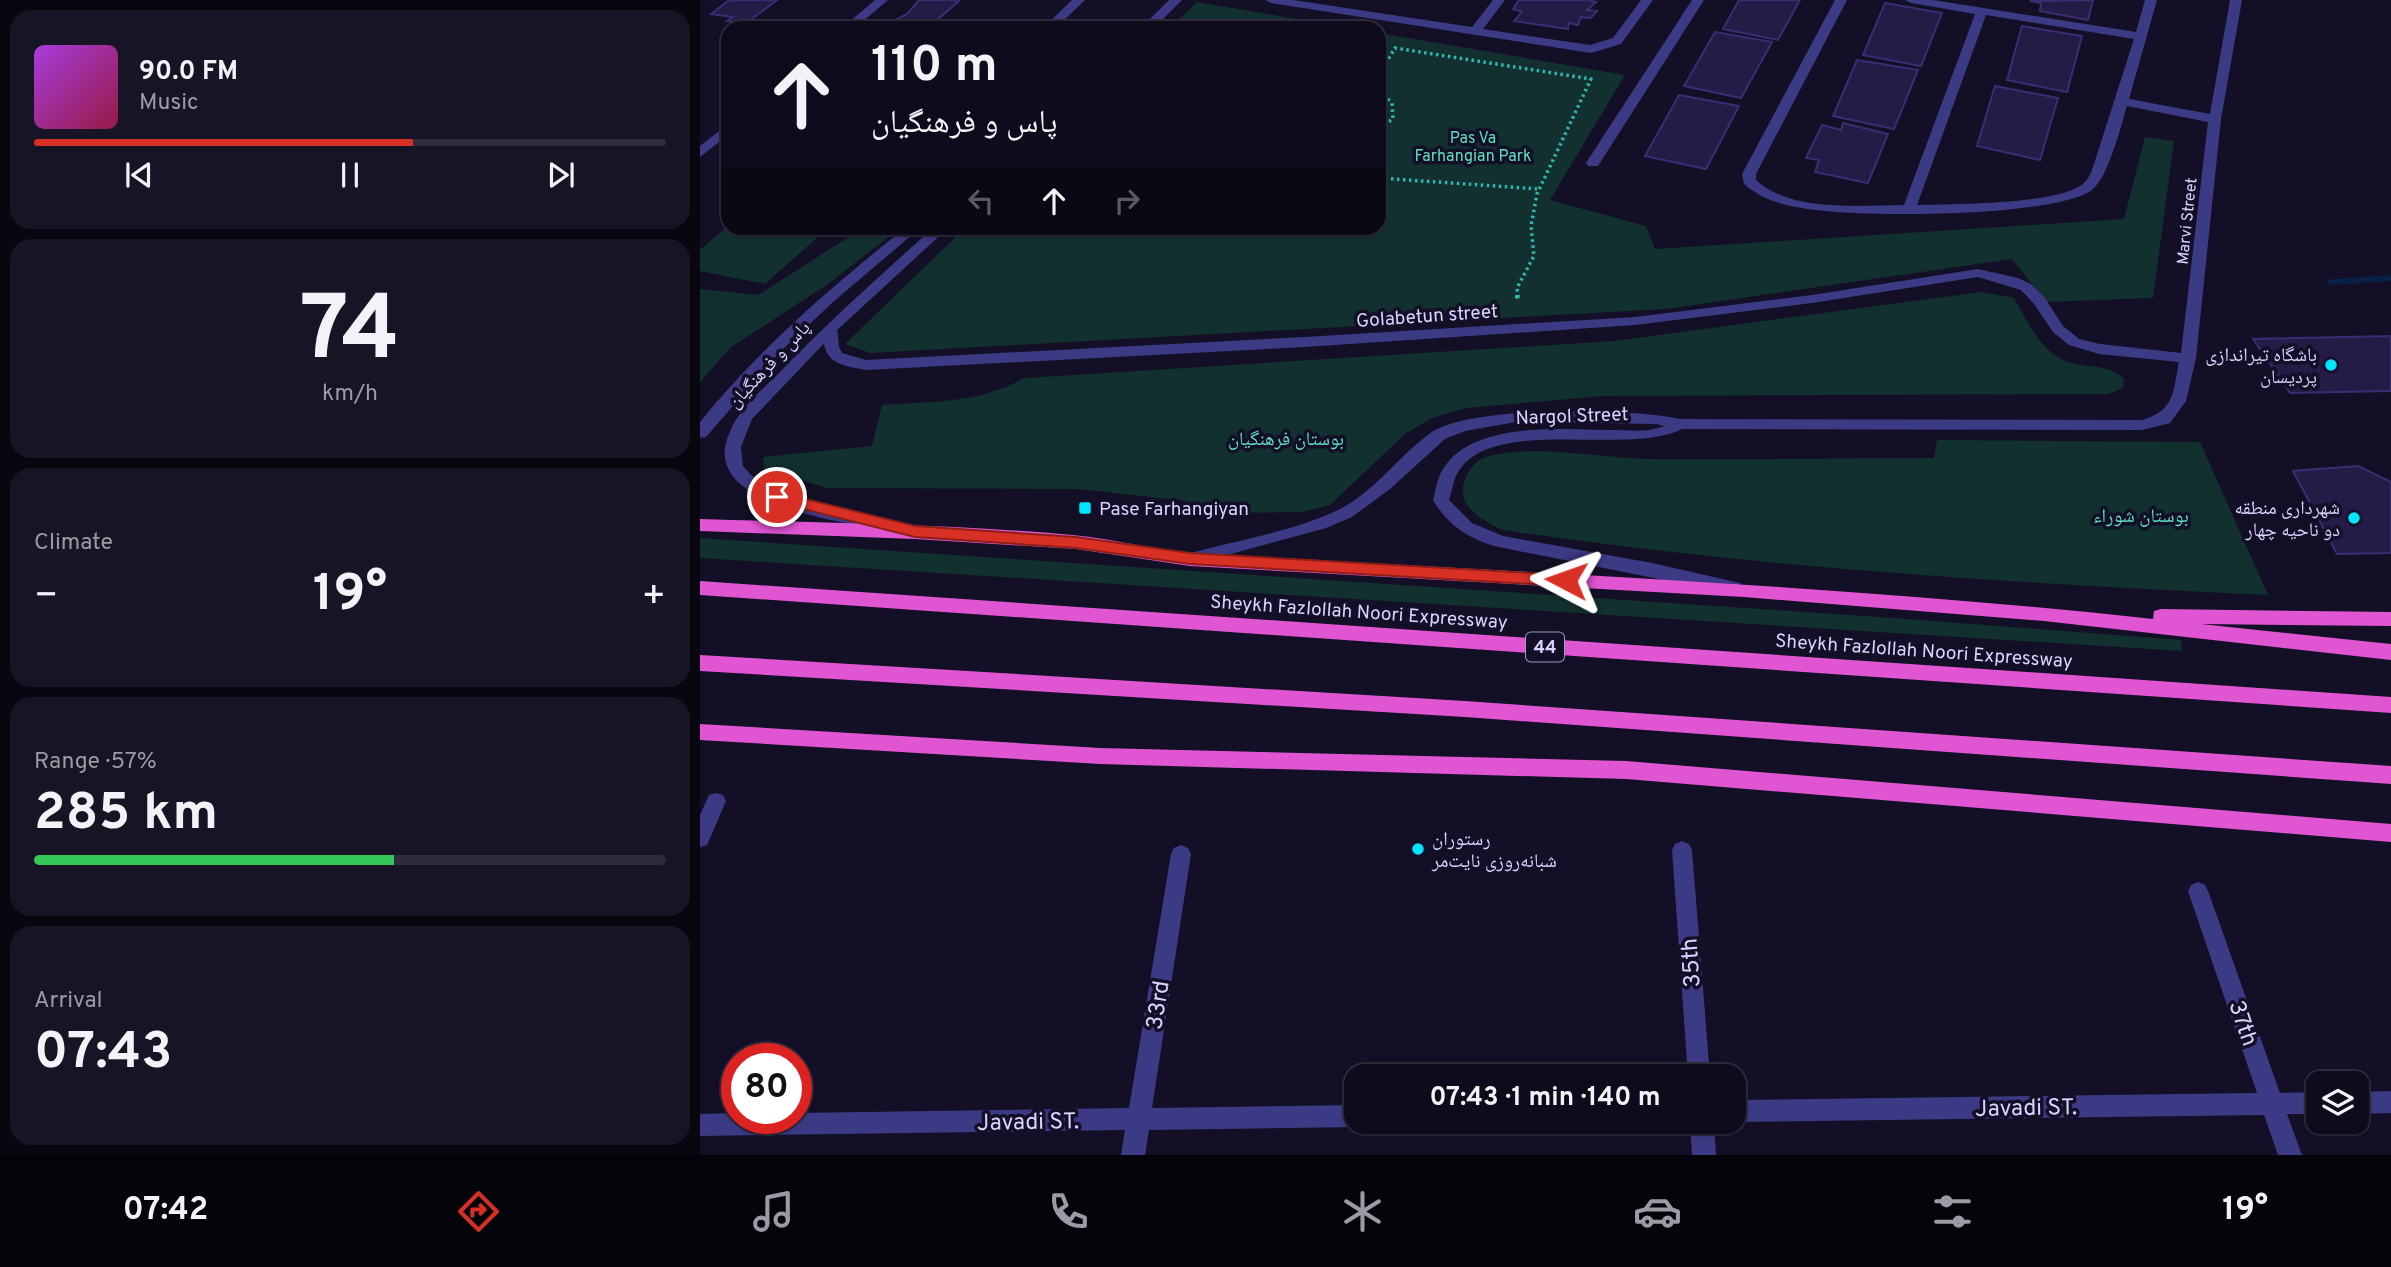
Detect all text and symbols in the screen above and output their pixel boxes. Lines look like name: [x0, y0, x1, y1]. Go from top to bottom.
text: 110 m: [871, 37, 998, 99]
icon: ahead: [756, 49, 847, 140]
text: 90.0 FM: [139, 56, 238, 89]
text: Music: [139, 89, 199, 118]
text: پاس و فرهنگیان: [871, 104, 1058, 144]
park label: Pas Va Farhangian Park: [1415, 129, 1531, 167]
icon: previous: [120, 156, 158, 194]
icon: pause: [331, 156, 369, 194]
icon: next: [542, 156, 580, 194]
street label: Marvi Street: [2173, 177, 2203, 266]
icon: left: [962, 182, 1000, 220]
icon: ahead: [1035, 182, 1073, 220]
icon: right: [1108, 182, 1146, 220]
text: 74: [300, 277, 400, 392]
street label: Golabetun street: [1355, 300, 1499, 334]
street label: پاس و فرهنگیان: [723, 317, 816, 414]
place label: باشگاه تیراندازی پردیسان: [2205, 344, 2317, 390]
marker: باشگاه تیراندازی پردیسان: [2323, 357, 2339, 373]
text: km/h: [322, 380, 378, 409]
street label: Nargol Street: [1515, 403, 1629, 431]
park label: بوستان فرهنگیان: [1228, 428, 1344, 452]
pin: [747, 467, 807, 527]
icon: arrive: [758, 478, 796, 516]
place label: شهرداری منطقه دو ناحیه چهار: [2235, 497, 2340, 543]
place label: Pase Farhangiyan: [1099, 498, 1249, 522]
marker: Pase Farhangiyan: [1077, 500, 1093, 516]
park label: بوستان شوراء: [2093, 505, 2189, 529]
marker: شهرداری منطقه دو ناحیه چهار: [2346, 510, 2362, 526]
text: Climate: [34, 529, 113, 558]
position arrow: [1529, 543, 1603, 617]
text: 19°: [313, 563, 387, 629]
text: −: [34, 573, 59, 622]
text: +: [641, 573, 666, 622]
street label: Sheykh Fazlollah Noori Expressway: [1209, 591, 1509, 635]
street label: Sheykh Fazlollah Noori Expressway: [1774, 630, 2074, 674]
road number: 44: [1526, 632, 1564, 662]
text: Range · 57%: [34, 748, 157, 777]
text: 285 km: [34, 782, 218, 848]
place label: رستوران شبانه‌روزی نایت‌مر: [1431, 828, 1557, 874]
marker: رستوران شبانه‌روزی نایت‌مر: [1410, 841, 1426, 857]
street label: 35th: [1676, 937, 1709, 988]
street label: 33rd: [1141, 979, 1178, 1032]
text: Arrival: [34, 987, 103, 1016]
street label: 37th: [2220, 997, 2263, 1050]
text: 07:43: [34, 1021, 172, 1087]
speed limit sign: 80: [721, 1043, 812, 1134]
map controls: [2306, 1071, 2369, 1134]
button: layers: [2306, 1071, 2369, 1134]
text: 07:43 · 1 min · 140 m: [1429, 1082, 1661, 1115]
street label: Javadi ST.: [1975, 1094, 2077, 1125]
street label: Javadi ST.: [977, 1108, 1079, 1139]
icon: directions: [454, 1187, 503, 1236]
icon: music: [749, 1187, 798, 1236]
icon: phone: [1044, 1187, 1093, 1236]
icon: climate: [1338, 1187, 1387, 1236]
icon: car: [1633, 1187, 1682, 1236]
icon: filters: [1928, 1187, 1977, 1236]
text: 07:42: [123, 1191, 208, 1231]
text: 19°: [2222, 1191, 2268, 1231]

